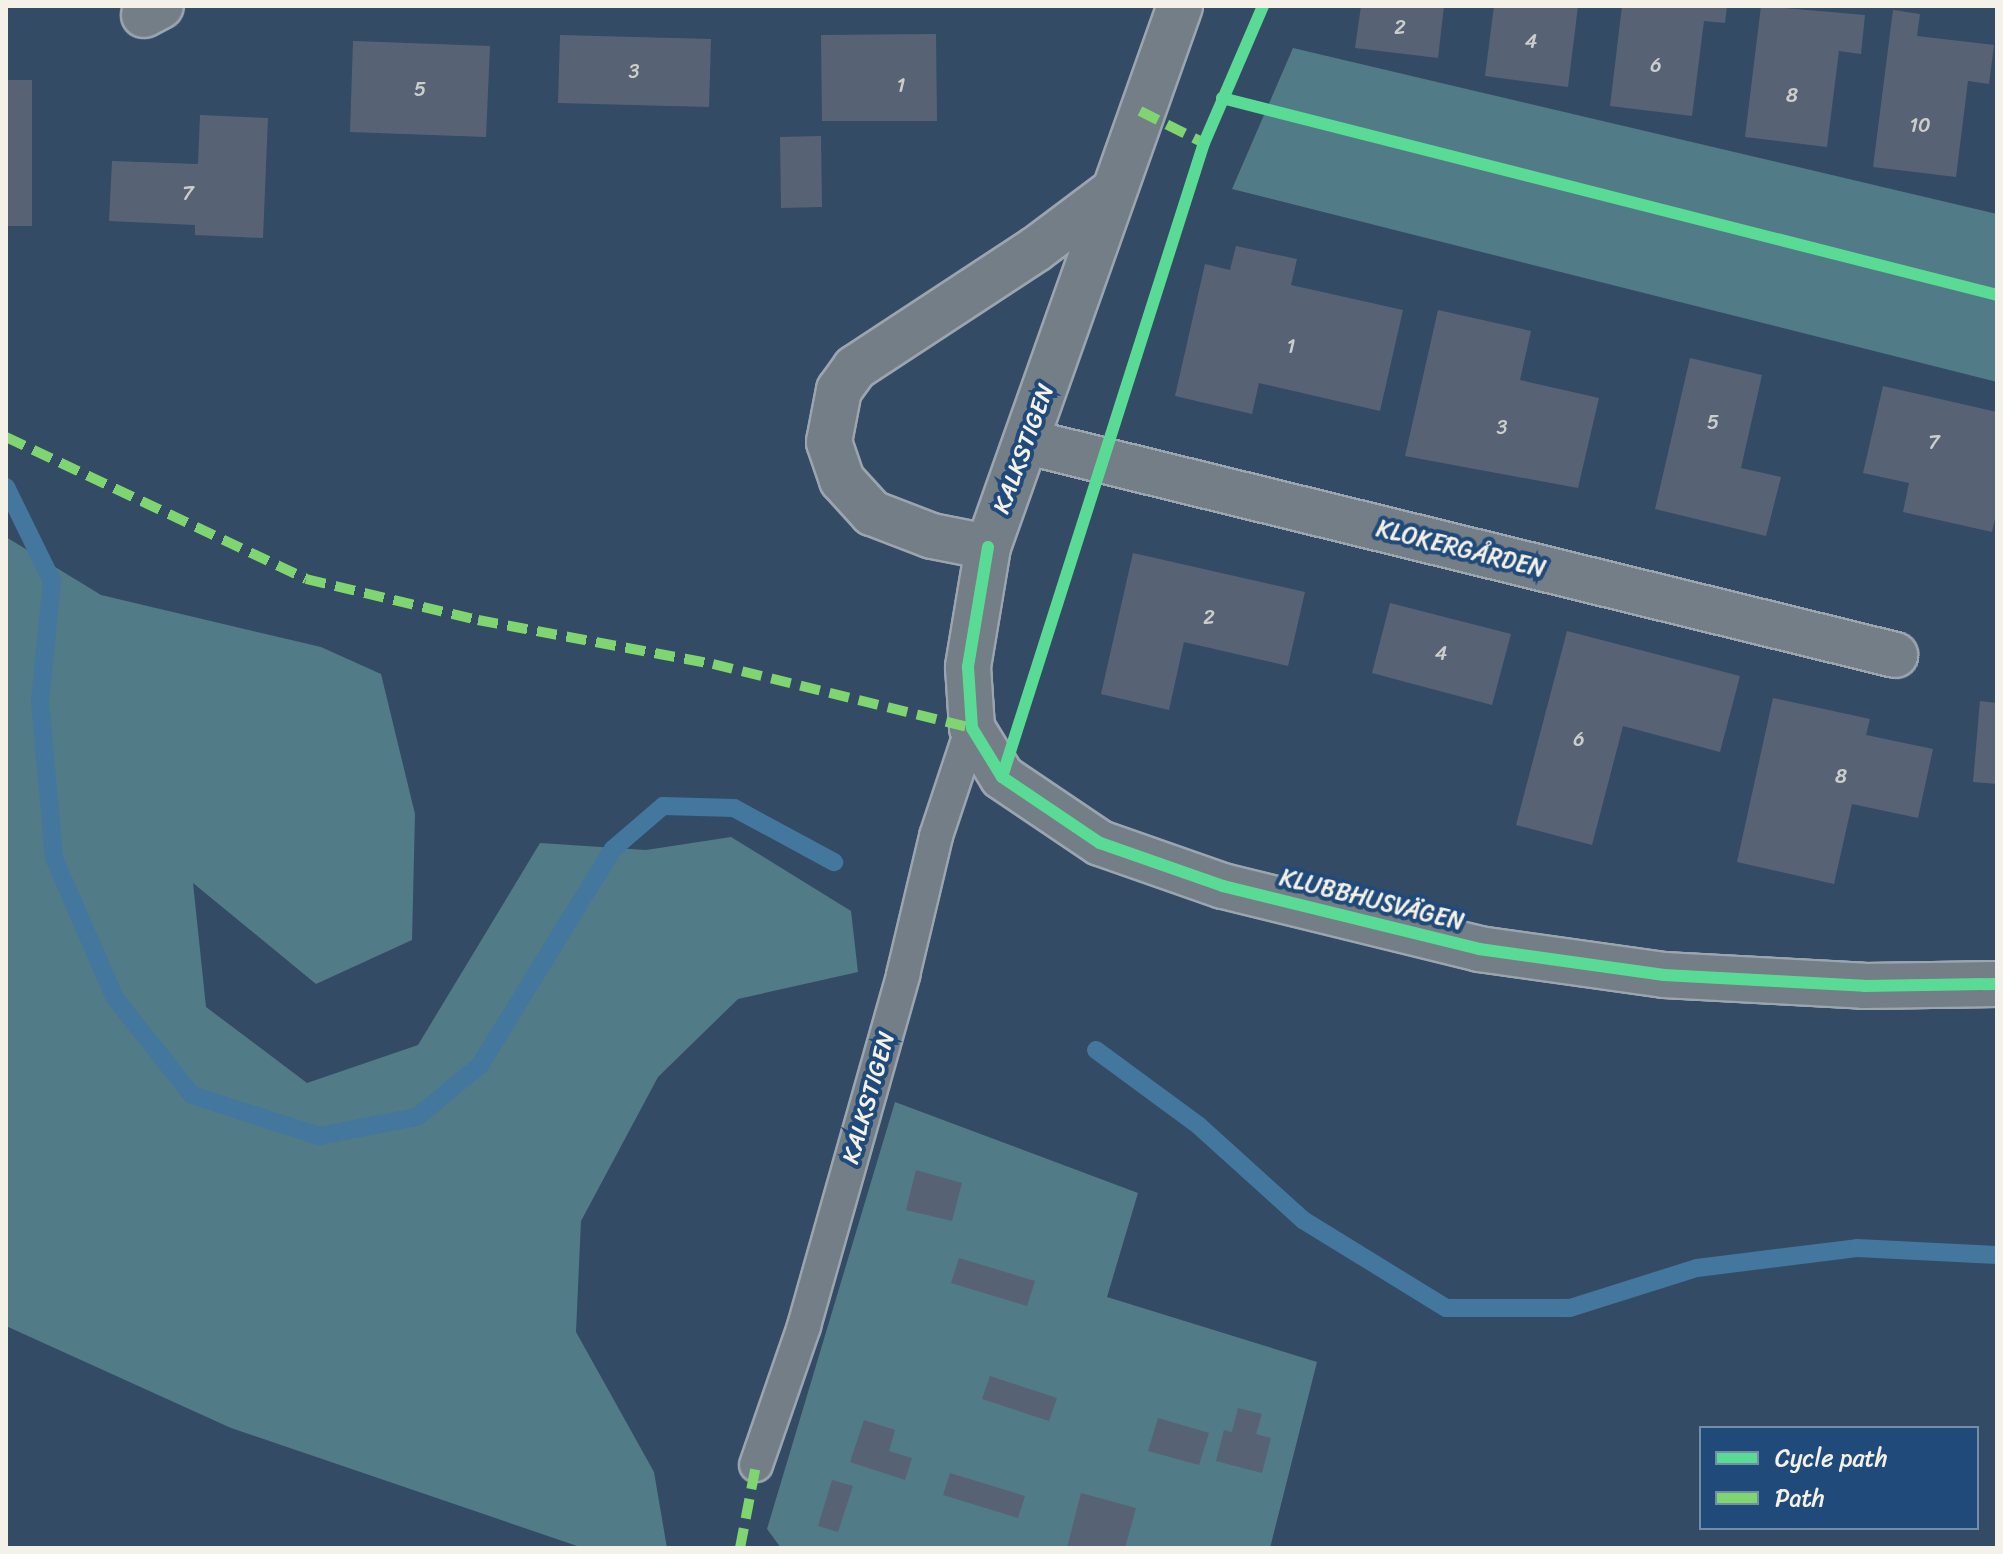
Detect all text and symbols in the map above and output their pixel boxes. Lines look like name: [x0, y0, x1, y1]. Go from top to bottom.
house number: 2: [1394, 15, 1406, 39]
house number: 4: [1525, 29, 1537, 53]
house number: 6: [1650, 53, 1662, 77]
house number: 3: [629, 59, 639, 83]
house number: 1: [897, 73, 905, 97]
house number: 5: [414, 77, 426, 101]
house number: 8: [1786, 83, 1798, 107]
house number: 10: [1909, 113, 1931, 137]
house number: 7: [182, 181, 194, 205]
house number: 1: [1287, 334, 1295, 358]
street label: KALKSTIGEN: [987, 380, 1061, 518]
house number: 5: [1707, 410, 1719, 434]
house number: 3: [1497, 415, 1507, 439]
house number: 7: [1928, 430, 1940, 454]
street label: KLOKERGÅRDEN: [1374, 514, 1548, 584]
house number: 2: [1203, 605, 1215, 629]
house number: 4: [1435, 641, 1447, 665]
house number: 6: [1573, 727, 1585, 751]
house number: 8: [1835, 764, 1847, 788]
street label: KLUBBHUSVÄGEN: [1277, 863, 1467, 937]
street label: KALKSTIGEN: [836, 1029, 902, 1167]
legend: [1699, 1426, 1979, 1530]
text: Cycle path: [1775, 1437, 1888, 1479]
text: Path: [1775, 1477, 1825, 1519]

